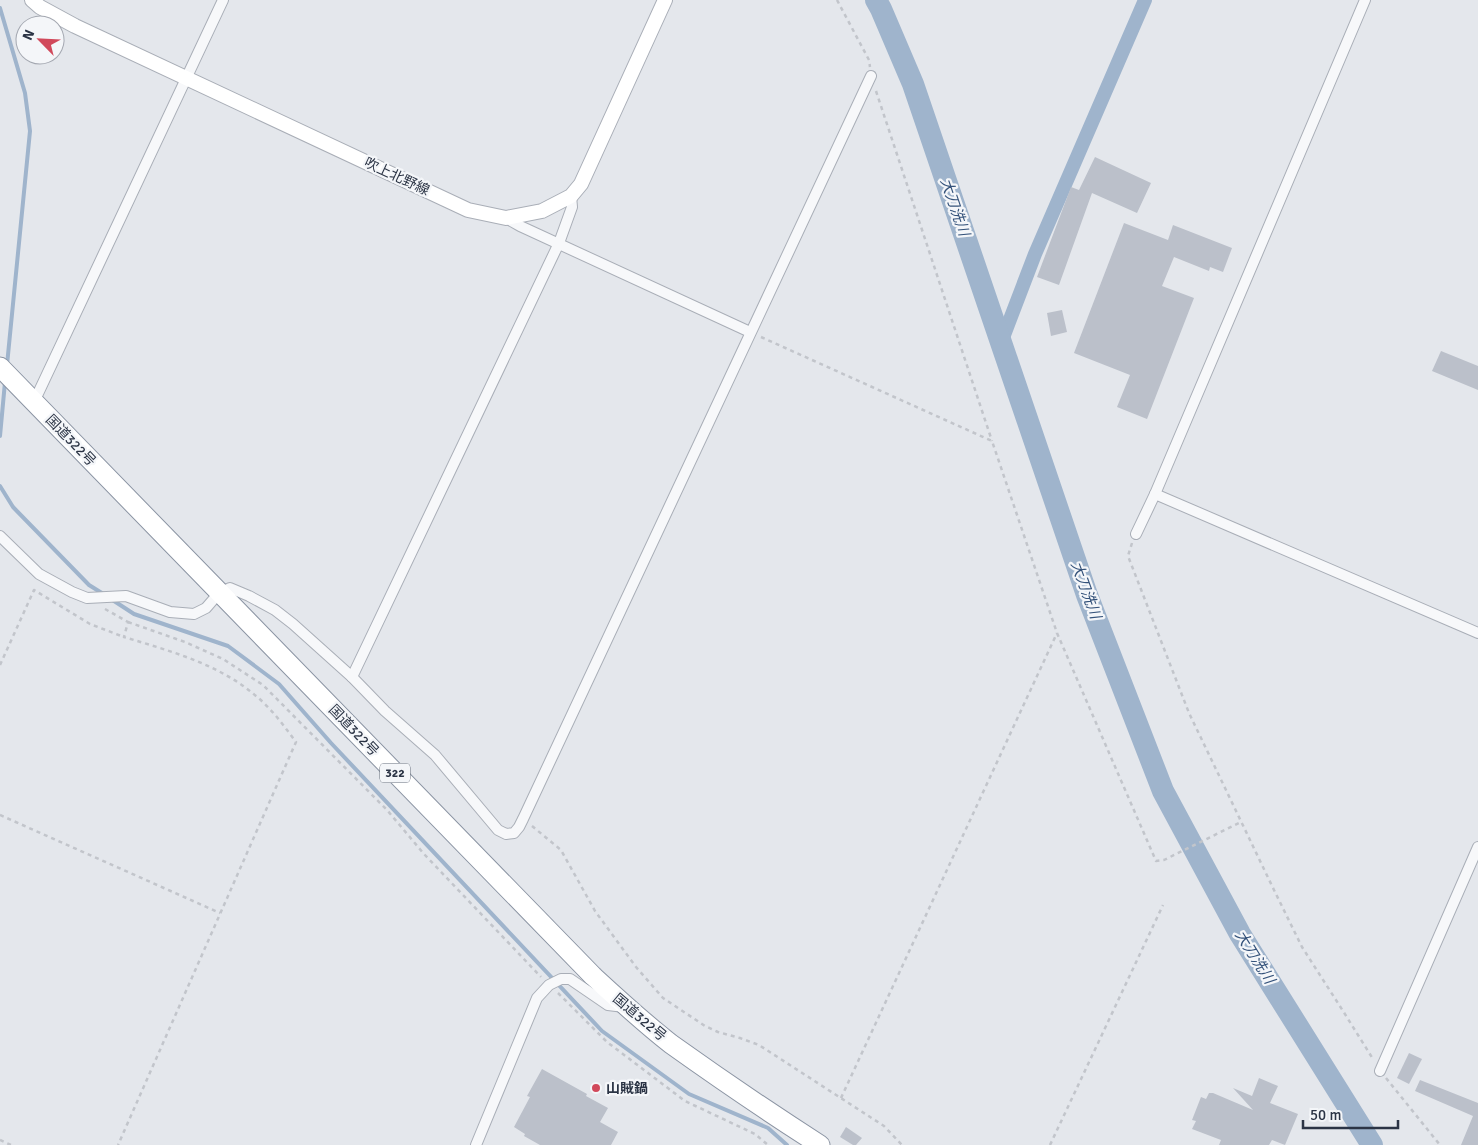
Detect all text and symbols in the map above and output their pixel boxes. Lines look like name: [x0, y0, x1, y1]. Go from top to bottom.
north arrow: [15, 15, 65, 65]
text: N: [19, 27, 38, 43]
street label: 吹上北野線: [361, 154, 432, 199]
water label: 大刀洗川: [937, 176, 974, 240]
street label: 国道322号: [42, 411, 99, 470]
water label: 大刀洗川: [1067, 559, 1105, 623]
street label: 国道322号: [325, 701, 382, 760]
road number: 322: [380, 764, 410, 782]
water label: 大刀洗川: [1231, 927, 1280, 989]
street label: 国道322号: [609, 990, 670, 1045]
place label: 山賊鍋: [606, 1080, 648, 1097]
marker: 山賊鍋: [590, 1082, 602, 1094]
scale bar: [1303, 1098, 1398, 1130]
text: 50 m: [1310, 1106, 1341, 1124]

